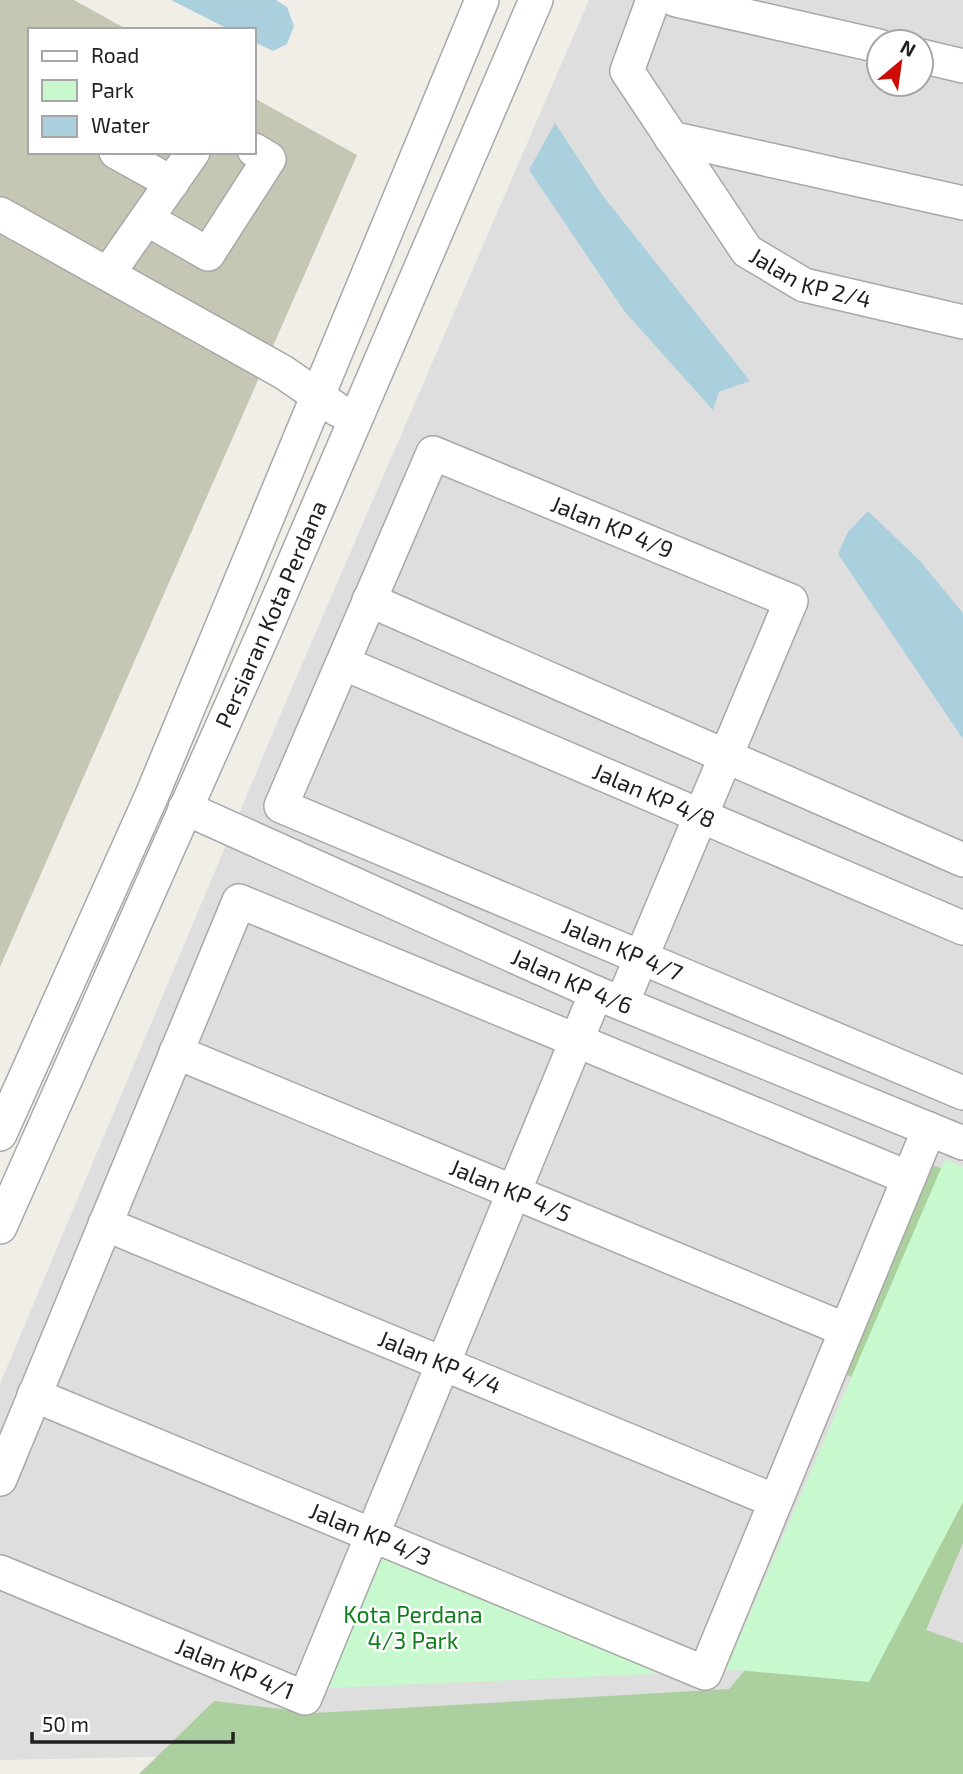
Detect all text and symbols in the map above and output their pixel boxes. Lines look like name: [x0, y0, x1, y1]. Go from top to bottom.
legend: [28, 28, 256, 154]
north arrow: [865, 28, 935, 98]
text: N: [897, 34, 920, 61]
text: Road: [91, 42, 139, 67]
text: Park: [91, 77, 134, 102]
text: Water: [91, 112, 150, 137]
street label: Jalan KP 2/4: [745, 241, 874, 313]
street label: Jalan KP 4/9: [547, 489, 678, 563]
street label: Persiaran Kota Perdana: [208, 496, 332, 732]
street label: Jalan KP 4/8: [589, 756, 720, 833]
street label: Jalan KP 4/7: [558, 911, 687, 987]
street label: Jalan KP 4/6: [507, 942, 637, 1019]
street label: Jalan KP 4/5: [446, 1152, 576, 1227]
street label: Jalan KP 4/4: [374, 1324, 506, 1399]
street label: Jalan KP 4/3: [306, 1496, 436, 1571]
park label: Kota Perdana 4/3 Park: [343, 1600, 483, 1654]
street label: Jalan KP 4/1: [172, 1631, 299, 1705]
scale bar: [32, 1700, 233, 1744]
text: 50 m: [42, 1711, 89, 1736]

